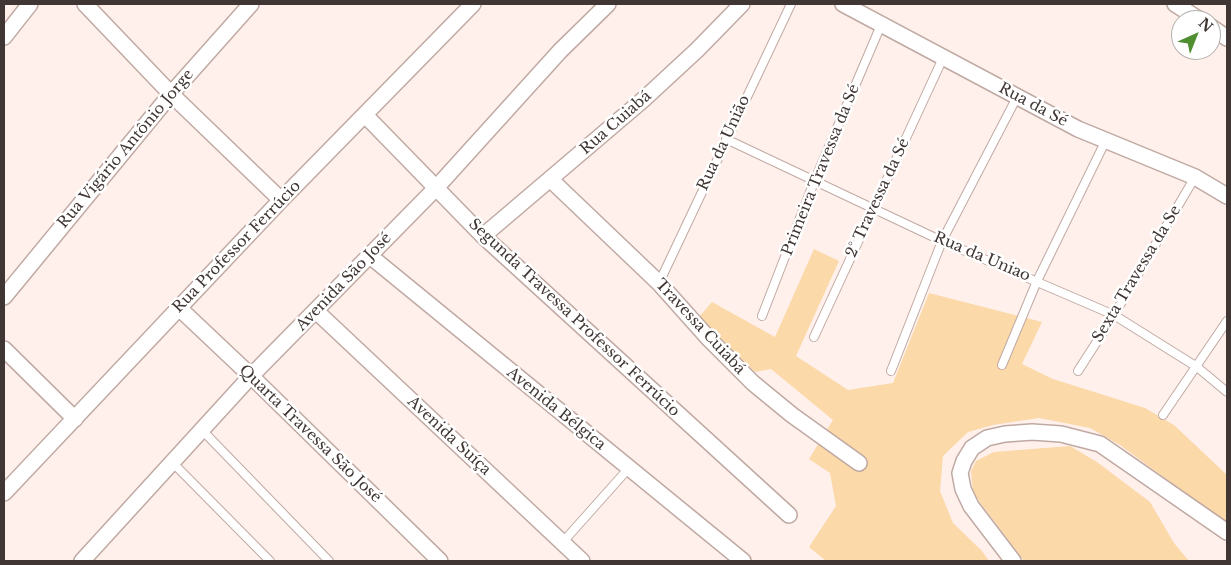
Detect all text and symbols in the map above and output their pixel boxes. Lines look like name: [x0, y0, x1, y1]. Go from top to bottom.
north arrow: [1171, 10, 1221, 60]
text: N: [1195, 14, 1217, 36]
street label: Rua Vigário Antônio Jorge: [54, 66, 198, 232]
street label: Rua da Sé: [995, 79, 1071, 131]
street label: Primeira Travessa da Sé: [778, 82, 864, 258]
street label: Rua Cuiabá: [577, 87, 655, 159]
street label: Rua da União: [694, 92, 754, 194]
street label: 2° Travessa da Sé: [842, 136, 914, 260]
street label: Rua Professor Ferrúcio: [169, 177, 305, 317]
street label: Sexta Travessa da Se: [1089, 202, 1185, 346]
street label: Segunda Travessa Professor Ferrúcio: [465, 215, 683, 421]
street label: Avenida São José: [293, 229, 395, 335]
street label: Rua da Uniao: [931, 229, 1033, 285]
street label: Travessa Cuiabá: [651, 276, 749, 378]
street label: Quarta Travessa São José: [235, 361, 385, 507]
street label: Avenida Bélgica: [503, 364, 609, 454]
street label: Avenida Suíça: [404, 393, 494, 479]

